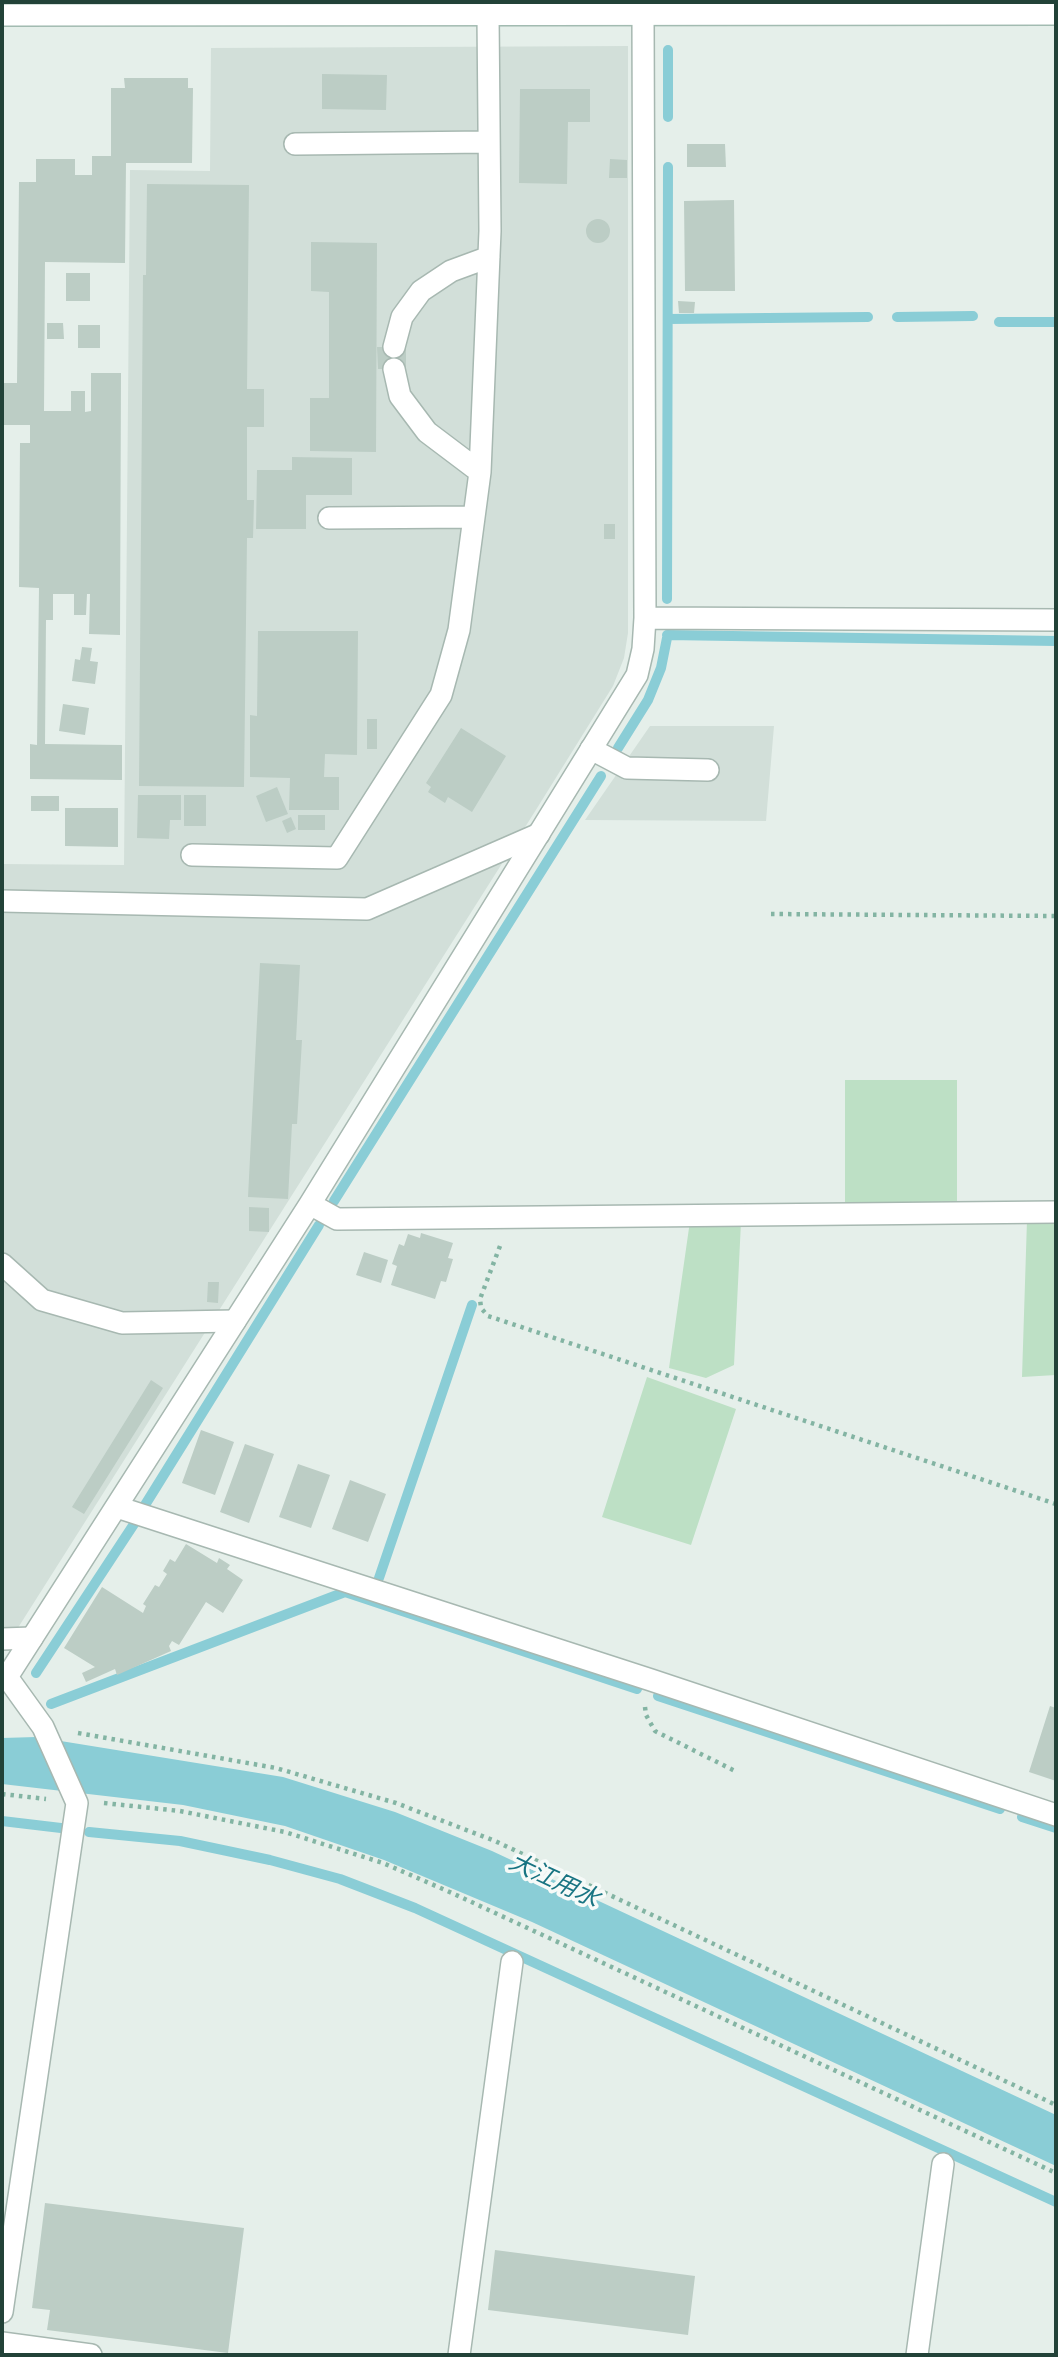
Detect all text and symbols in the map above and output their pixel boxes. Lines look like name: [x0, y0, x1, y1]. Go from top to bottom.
water label: 大江用水: [504, 1848, 604, 1914]

